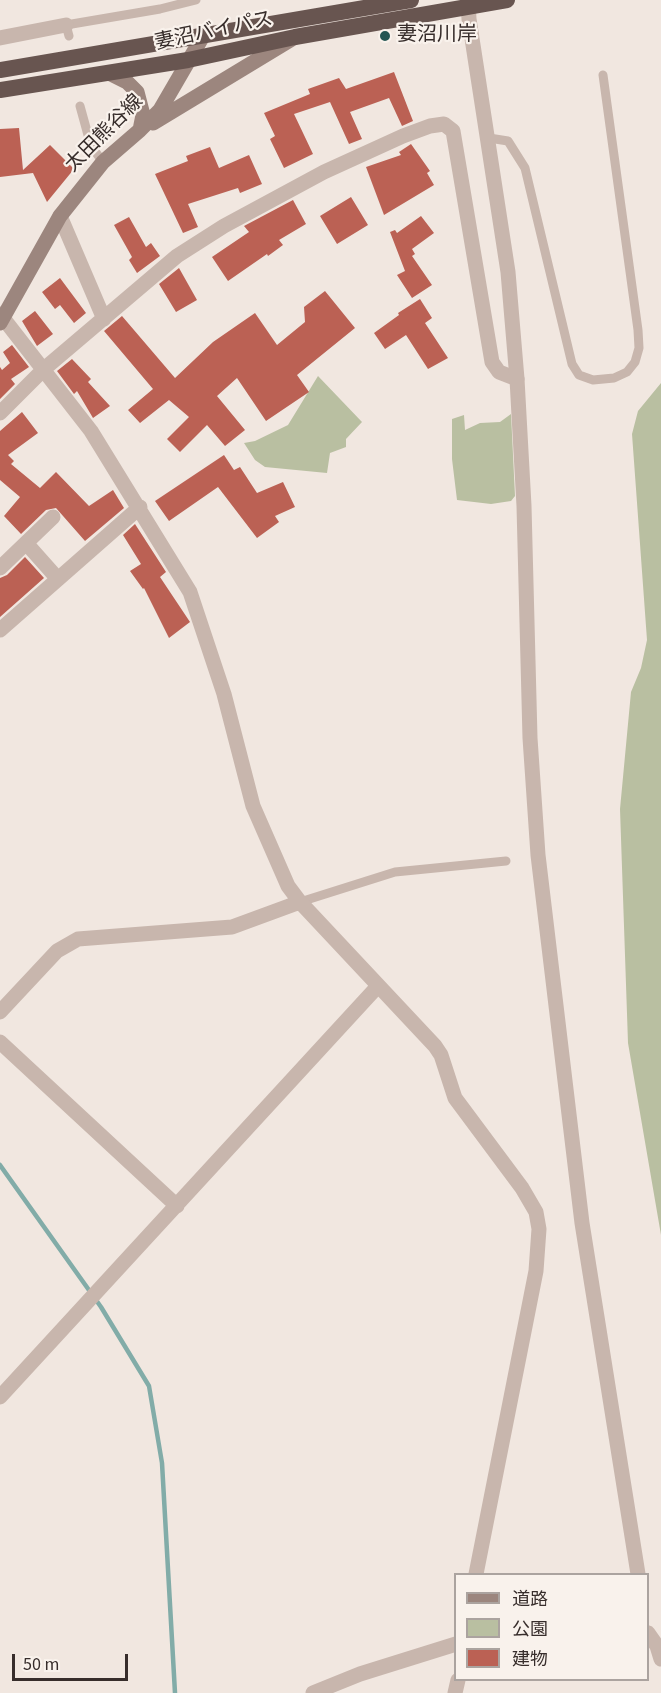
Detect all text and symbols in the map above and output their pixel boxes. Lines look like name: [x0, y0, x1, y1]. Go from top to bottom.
street label: 妻沼バイパス: [153, 8, 275, 56]
place label: 妻沼川岸: [397, 24, 477, 48]
marker: 妻沼川岸: [378, 29, 392, 43]
street label: 太田熊谷線: [61, 90, 149, 178]
legend: [454, 1573, 649, 1681]
text: 道路: [512, 1587, 548, 1612]
text: 公園: [512, 1617, 548, 1642]
scale bar: [15, 1642, 130, 1680]
text: 建物: [512, 1647, 548, 1672]
text: 50 m: [23, 1652, 59, 1677]

